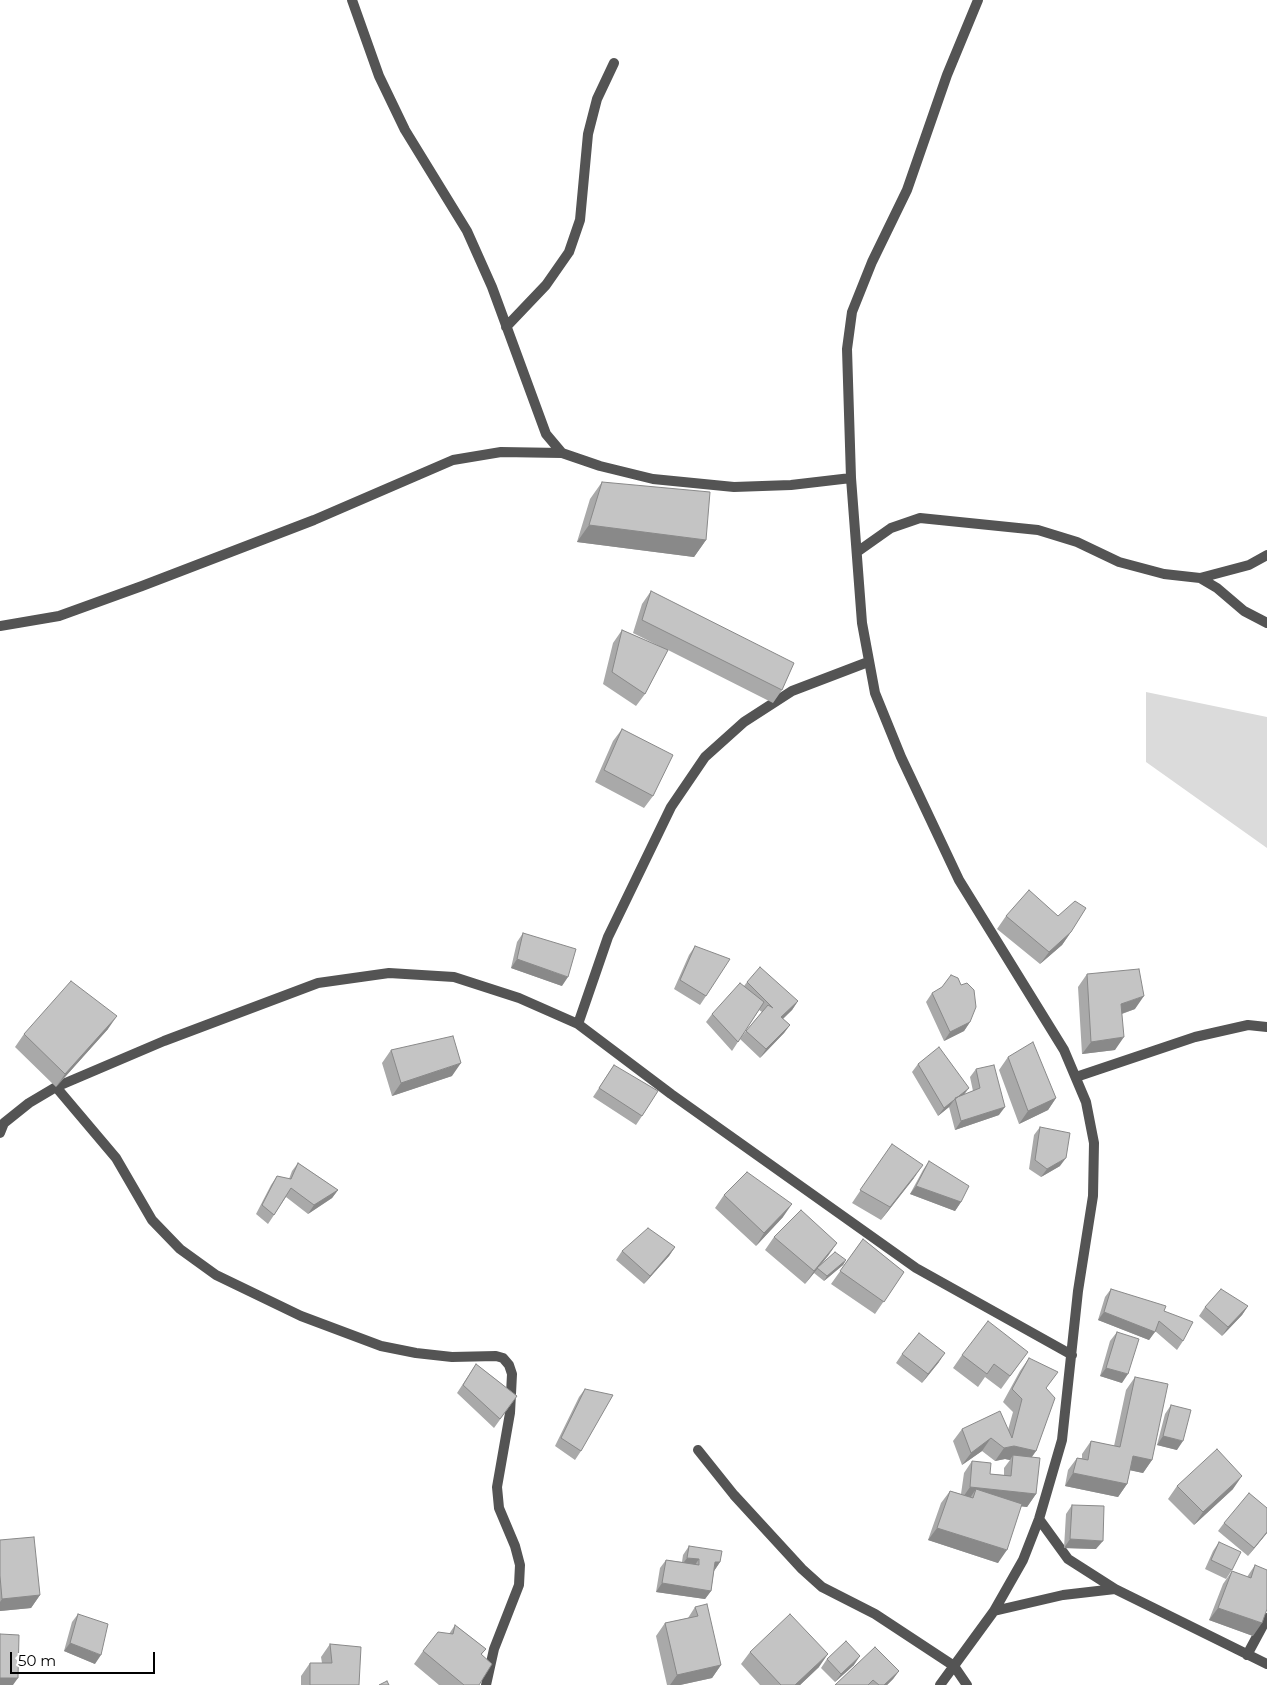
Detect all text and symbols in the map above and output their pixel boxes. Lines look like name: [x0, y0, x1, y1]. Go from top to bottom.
scale bar: [12, 1642, 158, 1674]
text: 50 m: [18, 1651, 56, 1670]

